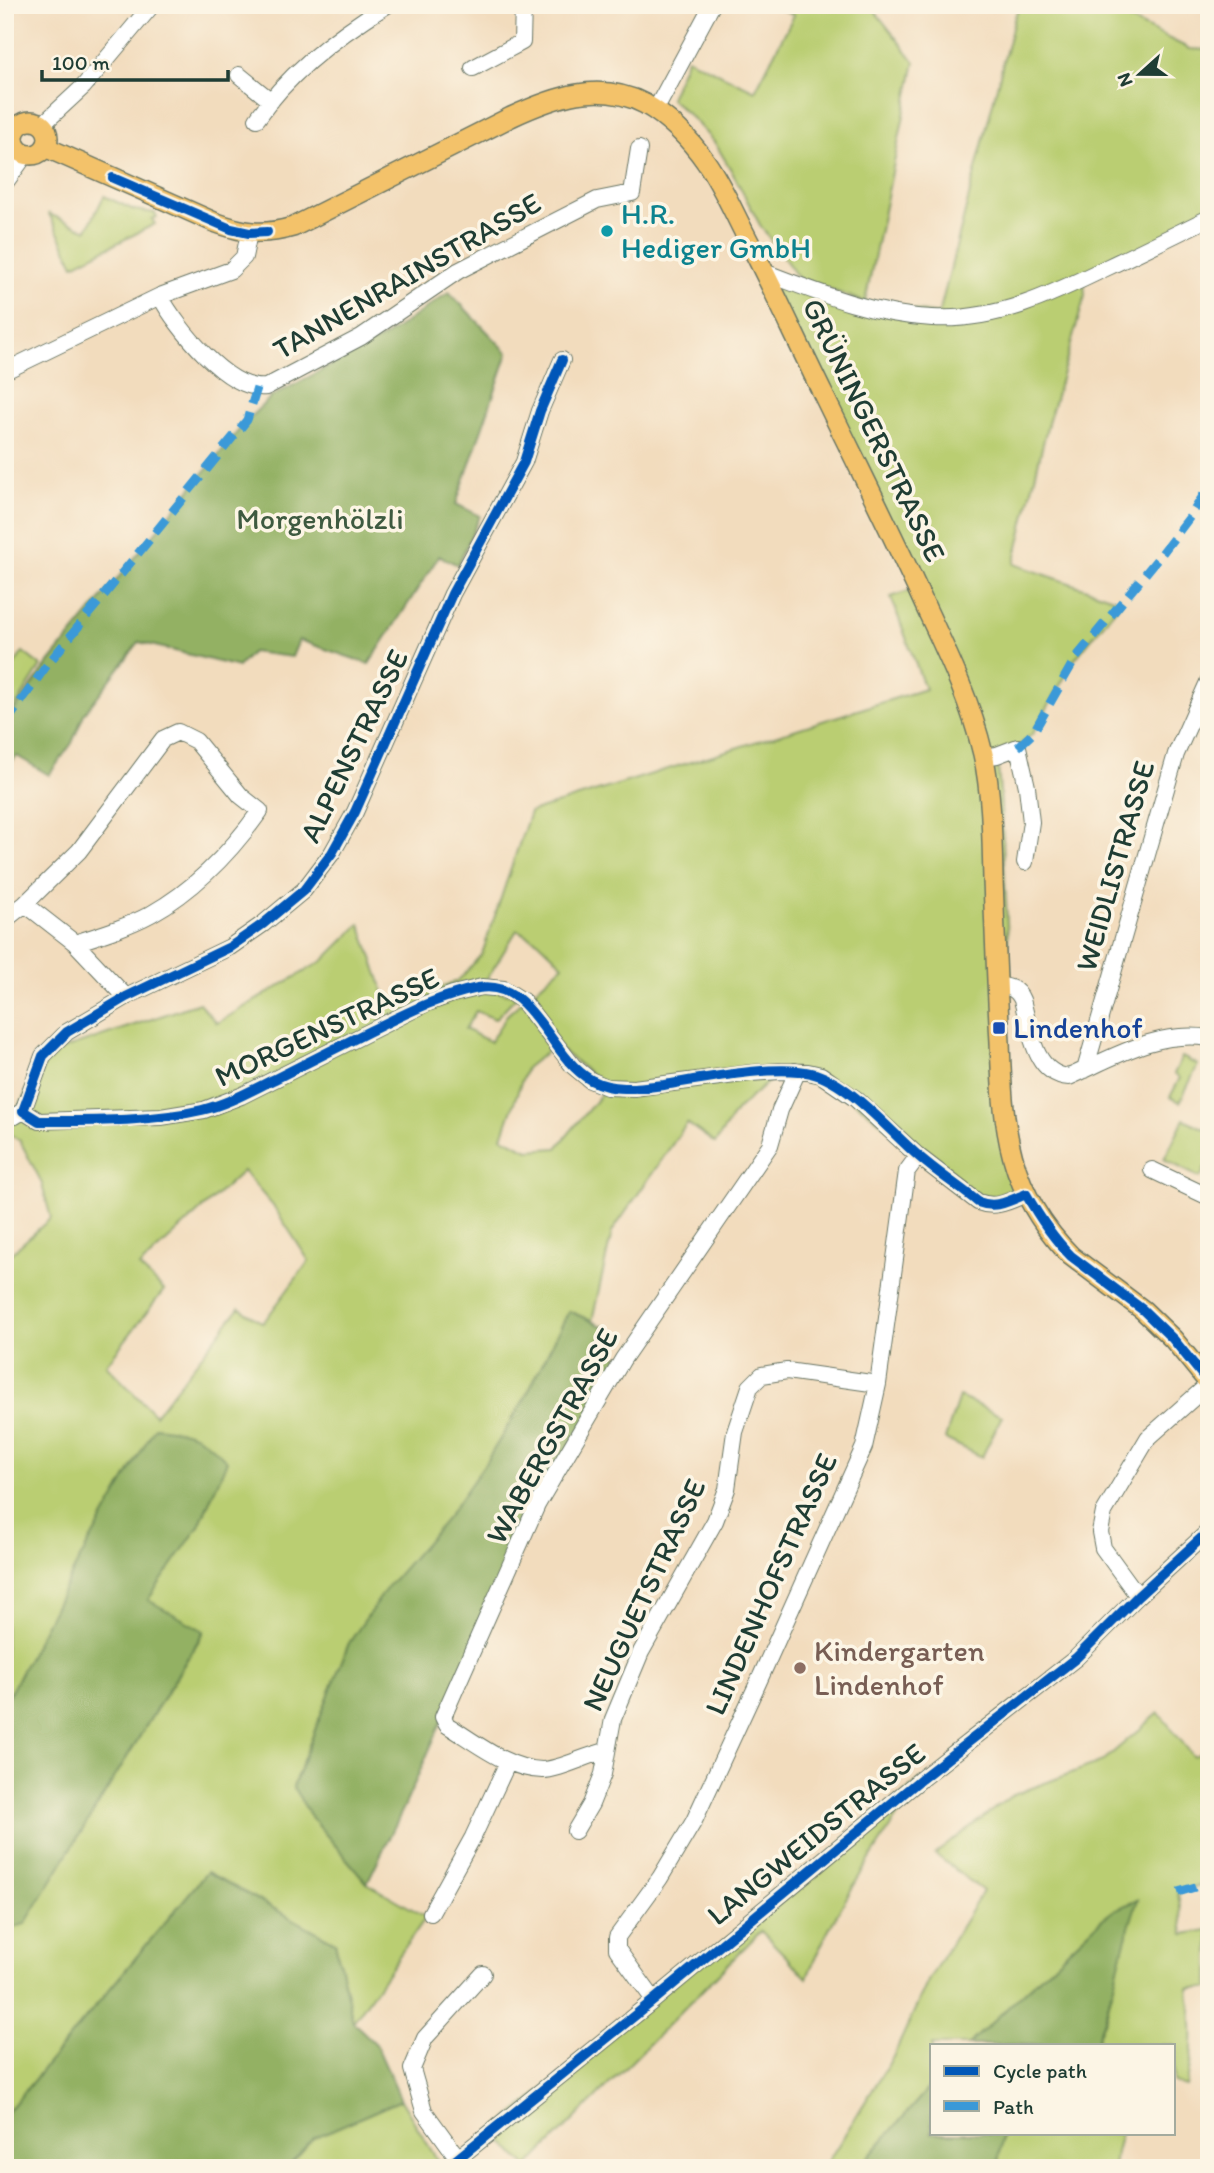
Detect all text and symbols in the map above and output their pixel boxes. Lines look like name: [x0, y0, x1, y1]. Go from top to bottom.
scale bar: [42, 38, 228, 82]
north arrow: [1106, 38, 1176, 108]
text: 100 m: [52, 50, 110, 75]
text: N: [1112, 70, 1138, 90]
street label: TANNENRAINSTRASSE: [266, 184, 547, 367]
place label: H.R. Hediger GmbH: [621, 195, 811, 266]
marker: H.R. Hediger GmbH: [599, 223, 615, 239]
street label: GRÜNINGERSTRASSE: [795, 292, 954, 568]
park label: Morgenhölzli: [236, 500, 404, 537]
street label: ALPENSTRASSE: [291, 643, 416, 848]
street label: WEIDLISTRASSE: [1067, 756, 1162, 975]
street label: MORGENSTRASSE: [209, 958, 445, 1095]
place label: Lindenhof: [1013, 1009, 1143, 1046]
marker: Lindenhof: [991, 1020, 1007, 1036]
street label: WABERGSTRASSE: [477, 1322, 626, 1550]
street label: LINDENHOFSTRASSE: [696, 1447, 845, 1721]
street label: NEUGUETSTRASSE: [573, 1473, 714, 1717]
place label: Kindergarten Lindenhof: [814, 1632, 985, 1703]
marker: Kindergarten Lindenhof: [792, 1660, 808, 1676]
street label: LANGWEIDSTRASSE: [699, 1734, 932, 1933]
legend: [930, 2044, 1176, 2134]
text: Cycle path: [993, 2058, 1087, 2083]
text: Path: [993, 2094, 1034, 2119]

